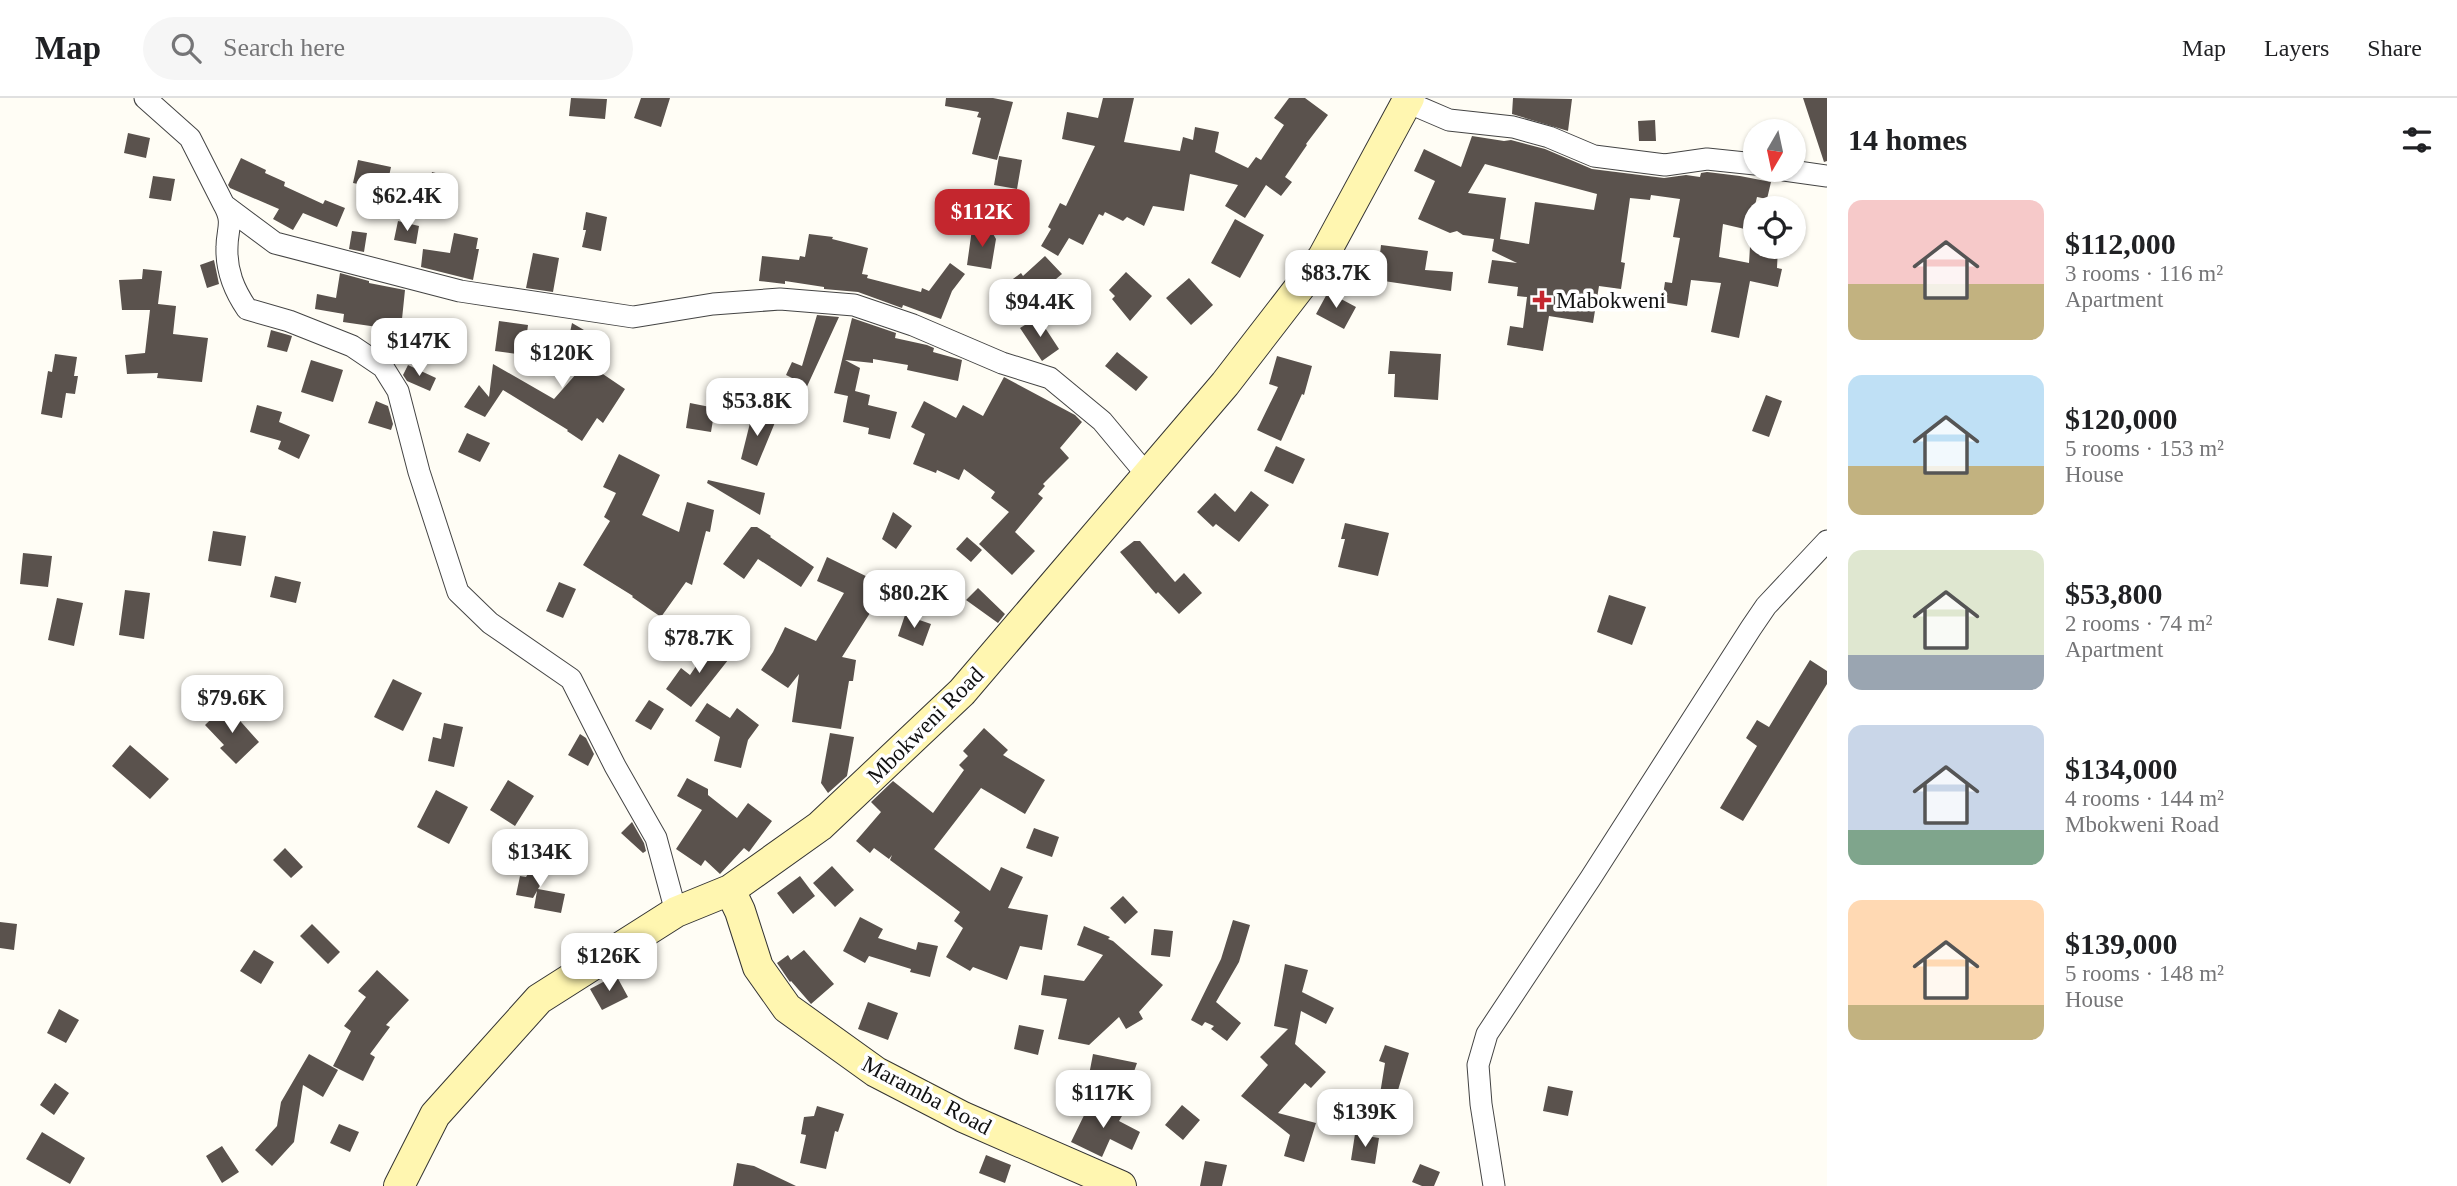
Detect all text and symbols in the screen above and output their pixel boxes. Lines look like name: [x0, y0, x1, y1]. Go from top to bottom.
search box: [143, 17, 633, 80]
icon: search: [167, 29, 205, 67]
text: Map: [35, 30, 101, 66]
text: Search here: [223, 33, 345, 62]
text: Map: [2182, 35, 2226, 61]
text: Layers: [2264, 35, 2329, 61]
text: Share: [2367, 35, 2422, 61]
north arrow: [1743, 119, 1806, 182]
map controls: [1743, 119, 1806, 259]
icon: filters: [2398, 121, 2436, 159]
text: 14 homes: [1848, 123, 1967, 156]
pin: $62.4K: [350, 174, 464, 233]
text: $62.4K: [372, 183, 442, 208]
pin: $112K: [933, 190, 1031, 249]
button: locate: [1743, 196, 1806, 259]
text: $112K: [951, 199, 1013, 224]
text: $112,000: [2065, 227, 2176, 260]
icon: home: [1904, 228, 1988, 312]
pin: $83.7K: [1279, 250, 1393, 310]
text: $83.7K: [1301, 260, 1371, 285]
text: 3 rooms · 116 m²: [2065, 261, 2223, 286]
pin: $94.4K: [983, 280, 1097, 339]
text: Apartment: [2065, 287, 2163, 312]
place label: Mabokweni: [1556, 288, 1666, 313]
text: $94.4K: [1005, 289, 1075, 314]
marker: Mabokweni: [1534, 292, 1550, 308]
pin: $147K: [370, 318, 468, 378]
text: $147K: [387, 328, 451, 353]
pin: $120K: [513, 330, 611, 390]
text: $120K: [530, 340, 594, 365]
pin: $53.8K: [700, 378, 814, 438]
text: $53.8K: [722, 388, 792, 413]
text: $120,000: [2065, 402, 2178, 435]
icon: home: [1904, 403, 1988, 487]
text: 5 rooms · 153 m²: [2065, 436, 2224, 461]
text: House: [2065, 462, 2124, 487]
pin: $80.2K: [857, 570, 971, 630]
text: $53,800: [2065, 577, 2163, 610]
icon: home: [1904, 578, 1988, 662]
text: $80.2K: [879, 580, 949, 605]
text: 2 rooms · 74 m²: [2065, 611, 2212, 636]
pin: $78.7K: [642, 616, 756, 675]
text: $78.7K: [664, 625, 734, 650]
text: Apartment: [2065, 637, 2163, 662]
street label: Mbokweni Road: [862, 662, 989, 789]
pin: $79.6K: [175, 676, 289, 735]
text: $79.6K: [197, 685, 267, 710]
text: $134,000: [2065, 752, 2178, 785]
icon: home: [1904, 753, 1988, 837]
text: 4 rooms · 144 m²: [2065, 786, 2224, 811]
text: Mbokweni Road: [2065, 812, 2219, 837]
pin: $134K: [491, 830, 589, 889]
text: $134K: [508, 839, 572, 864]
text: $139,000: [2065, 927, 2178, 960]
icon: home: [1904, 928, 1988, 1012]
pin: $126K: [560, 934, 658, 993]
text: $126K: [577, 943, 641, 968]
text: 5 rooms · 148 m²: [2065, 961, 2224, 986]
text: House: [2065, 987, 2124, 1012]
street label: Maramba Road: [858, 1051, 996, 1140]
pin: $117K: [1054, 1070, 1152, 1130]
text: $117K: [1072, 1080, 1134, 1105]
pin: $139K: [1316, 1090, 1414, 1149]
text: $139K: [1333, 1099, 1397, 1124]

